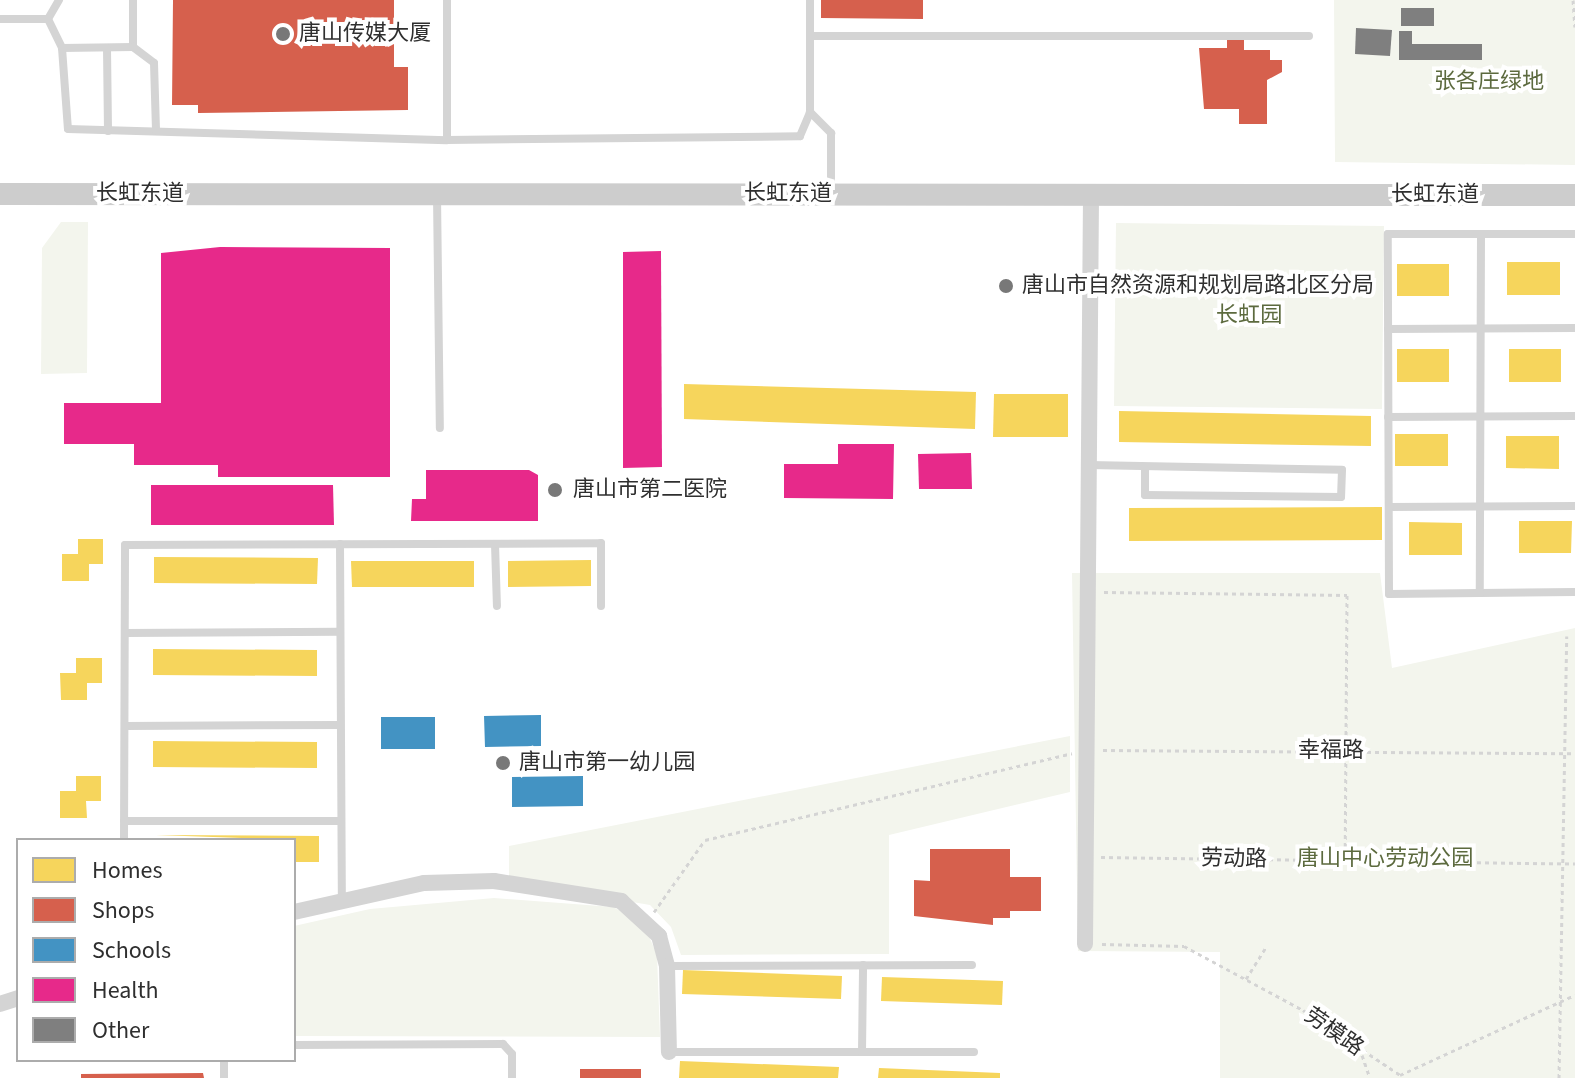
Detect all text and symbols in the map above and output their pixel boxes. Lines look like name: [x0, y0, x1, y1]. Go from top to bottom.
place label: 唐山传媒大厦: [299, 21, 431, 47]
marker: 唐山传媒大厦: [274, 25, 292, 43]
park label: 张各庄绿地: [1434, 69, 1544, 95]
street label: 长虹东道: [96, 181, 184, 207]
street label: 长虹东道: [744, 181, 832, 207]
street label: 长虹东道: [1391, 182, 1479, 208]
place label: 唐山市自然资源和规划局路北区分局: [1022, 273, 1374, 299]
marker: 唐山市自然资源和规划局路北区分局: [997, 277, 1015, 295]
park label: 长虹园: [1216, 303, 1282, 329]
place label: 唐山市第二医院: [573, 477, 727, 503]
marker: 唐山市第二医院: [544, 479, 566, 501]
street label: 幸福路: [1298, 738, 1364, 764]
place label: 唐山市第一幼儿园: [519, 750, 695, 776]
marker: 唐山市第一幼儿园: [494, 754, 512, 772]
legend: [16, 838, 296, 1062]
street label: 劳动路: [1201, 845, 1267, 873]
park label: 唐山中心劳动公园: [1297, 846, 1473, 872]
text: Homes: [92, 853, 163, 888]
text: Shops: [92, 893, 154, 928]
text: Schools: [92, 933, 171, 968]
text: Health: [92, 973, 159, 1008]
street label: 劳模路: [1299, 1002, 1369, 1062]
text: Other: [92, 1013, 149, 1048]

